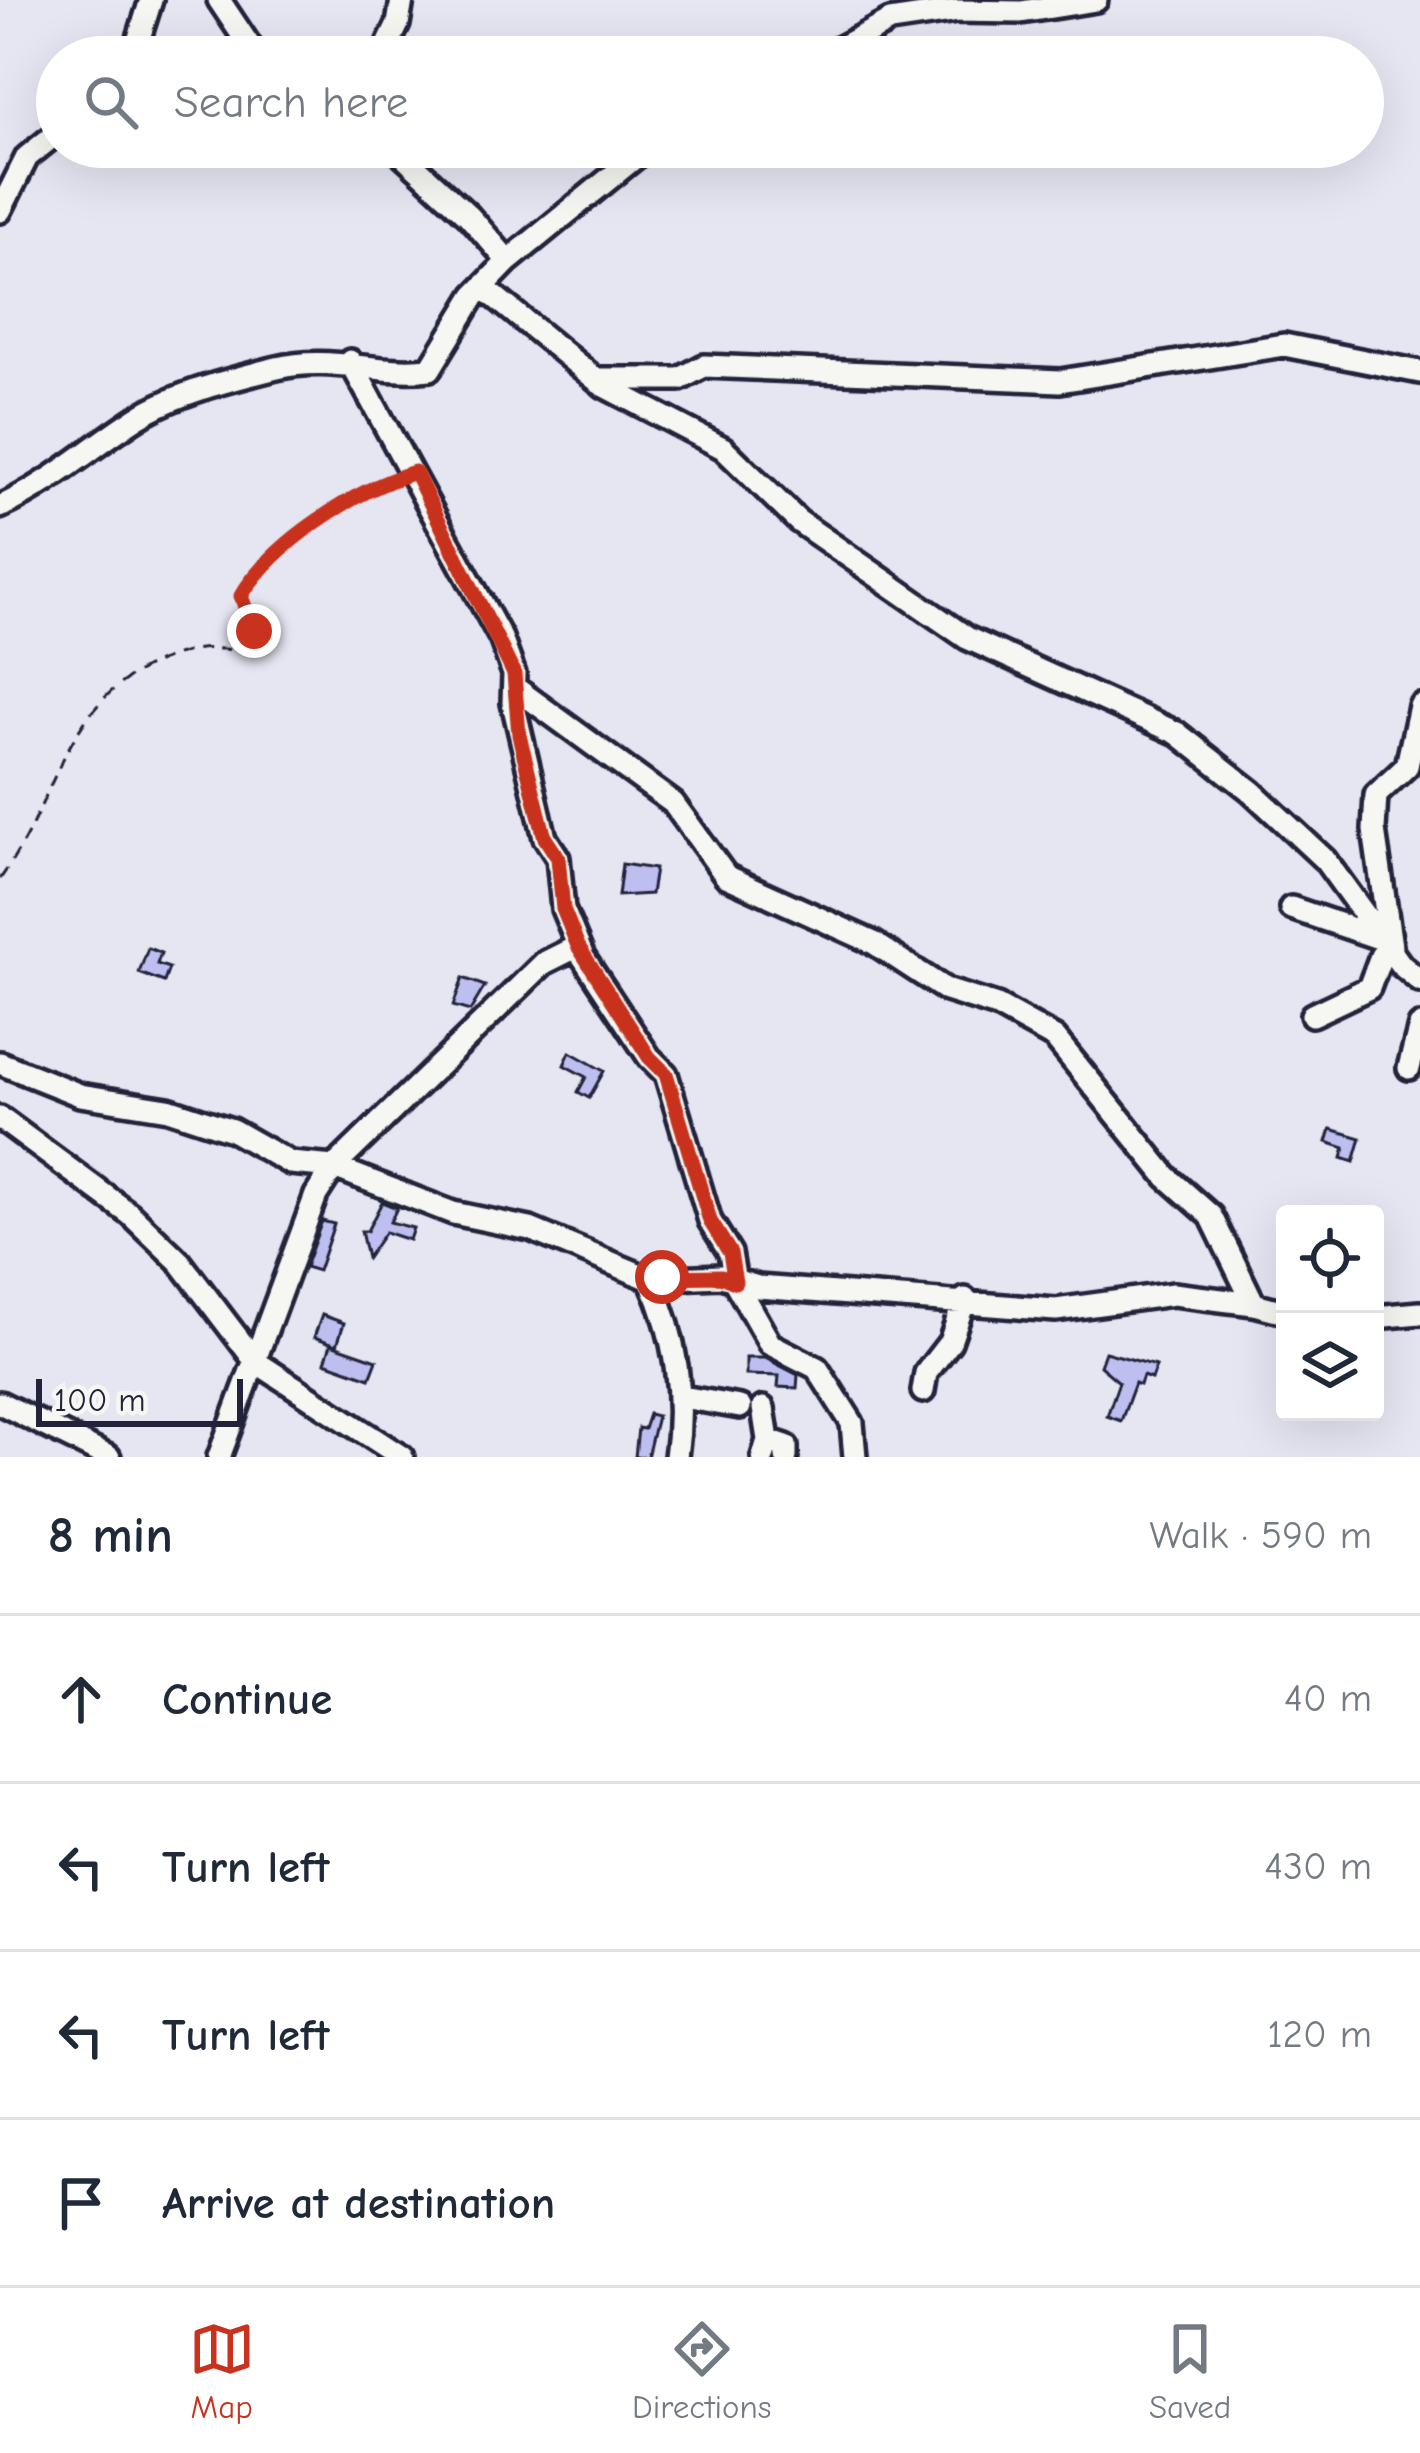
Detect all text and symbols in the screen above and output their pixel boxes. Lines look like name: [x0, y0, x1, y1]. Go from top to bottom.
search box: [36, 36, 1384, 168]
icon: search: [78, 69, 144, 135]
text: Search here: [174, 76, 408, 128]
route end: [227, 604, 281, 658]
map controls: [1276, 1205, 1384, 1421]
button: locate: [1276, 1205, 1384, 1313]
route start: [635, 1250, 689, 1304]
button: layers: [1276, 1313, 1384, 1421]
scale bar: [36, 1373, 243, 1426]
text: 100 m: [54, 1381, 146, 1419]
text: 8 min: [48, 1506, 173, 1565]
text: Walk · 590 m: [1150, 1513, 1372, 1558]
icon: ahead: [48, 1666, 114, 1732]
text: Continue: [162, 1673, 332, 1725]
text: 40 m: [1284, 1676, 1372, 1721]
icon: left: [48, 1834, 114, 1900]
text: Turn left: [162, 1841, 329, 1893]
text: 430 m: [1264, 1844, 1372, 1889]
icon: left: [48, 2002, 114, 2068]
text: Turn left: [162, 2009, 329, 2061]
text: 120 m: [1267, 2012, 1372, 2057]
icon: arrive: [48, 2170, 114, 2236]
text: Arrive at destination: [162, 2177, 555, 2229]
tab: Map: [189, 2316, 255, 2426]
tab: Directions: [632, 2316, 772, 2426]
tab: Saved: [1149, 2316, 1231, 2426]

